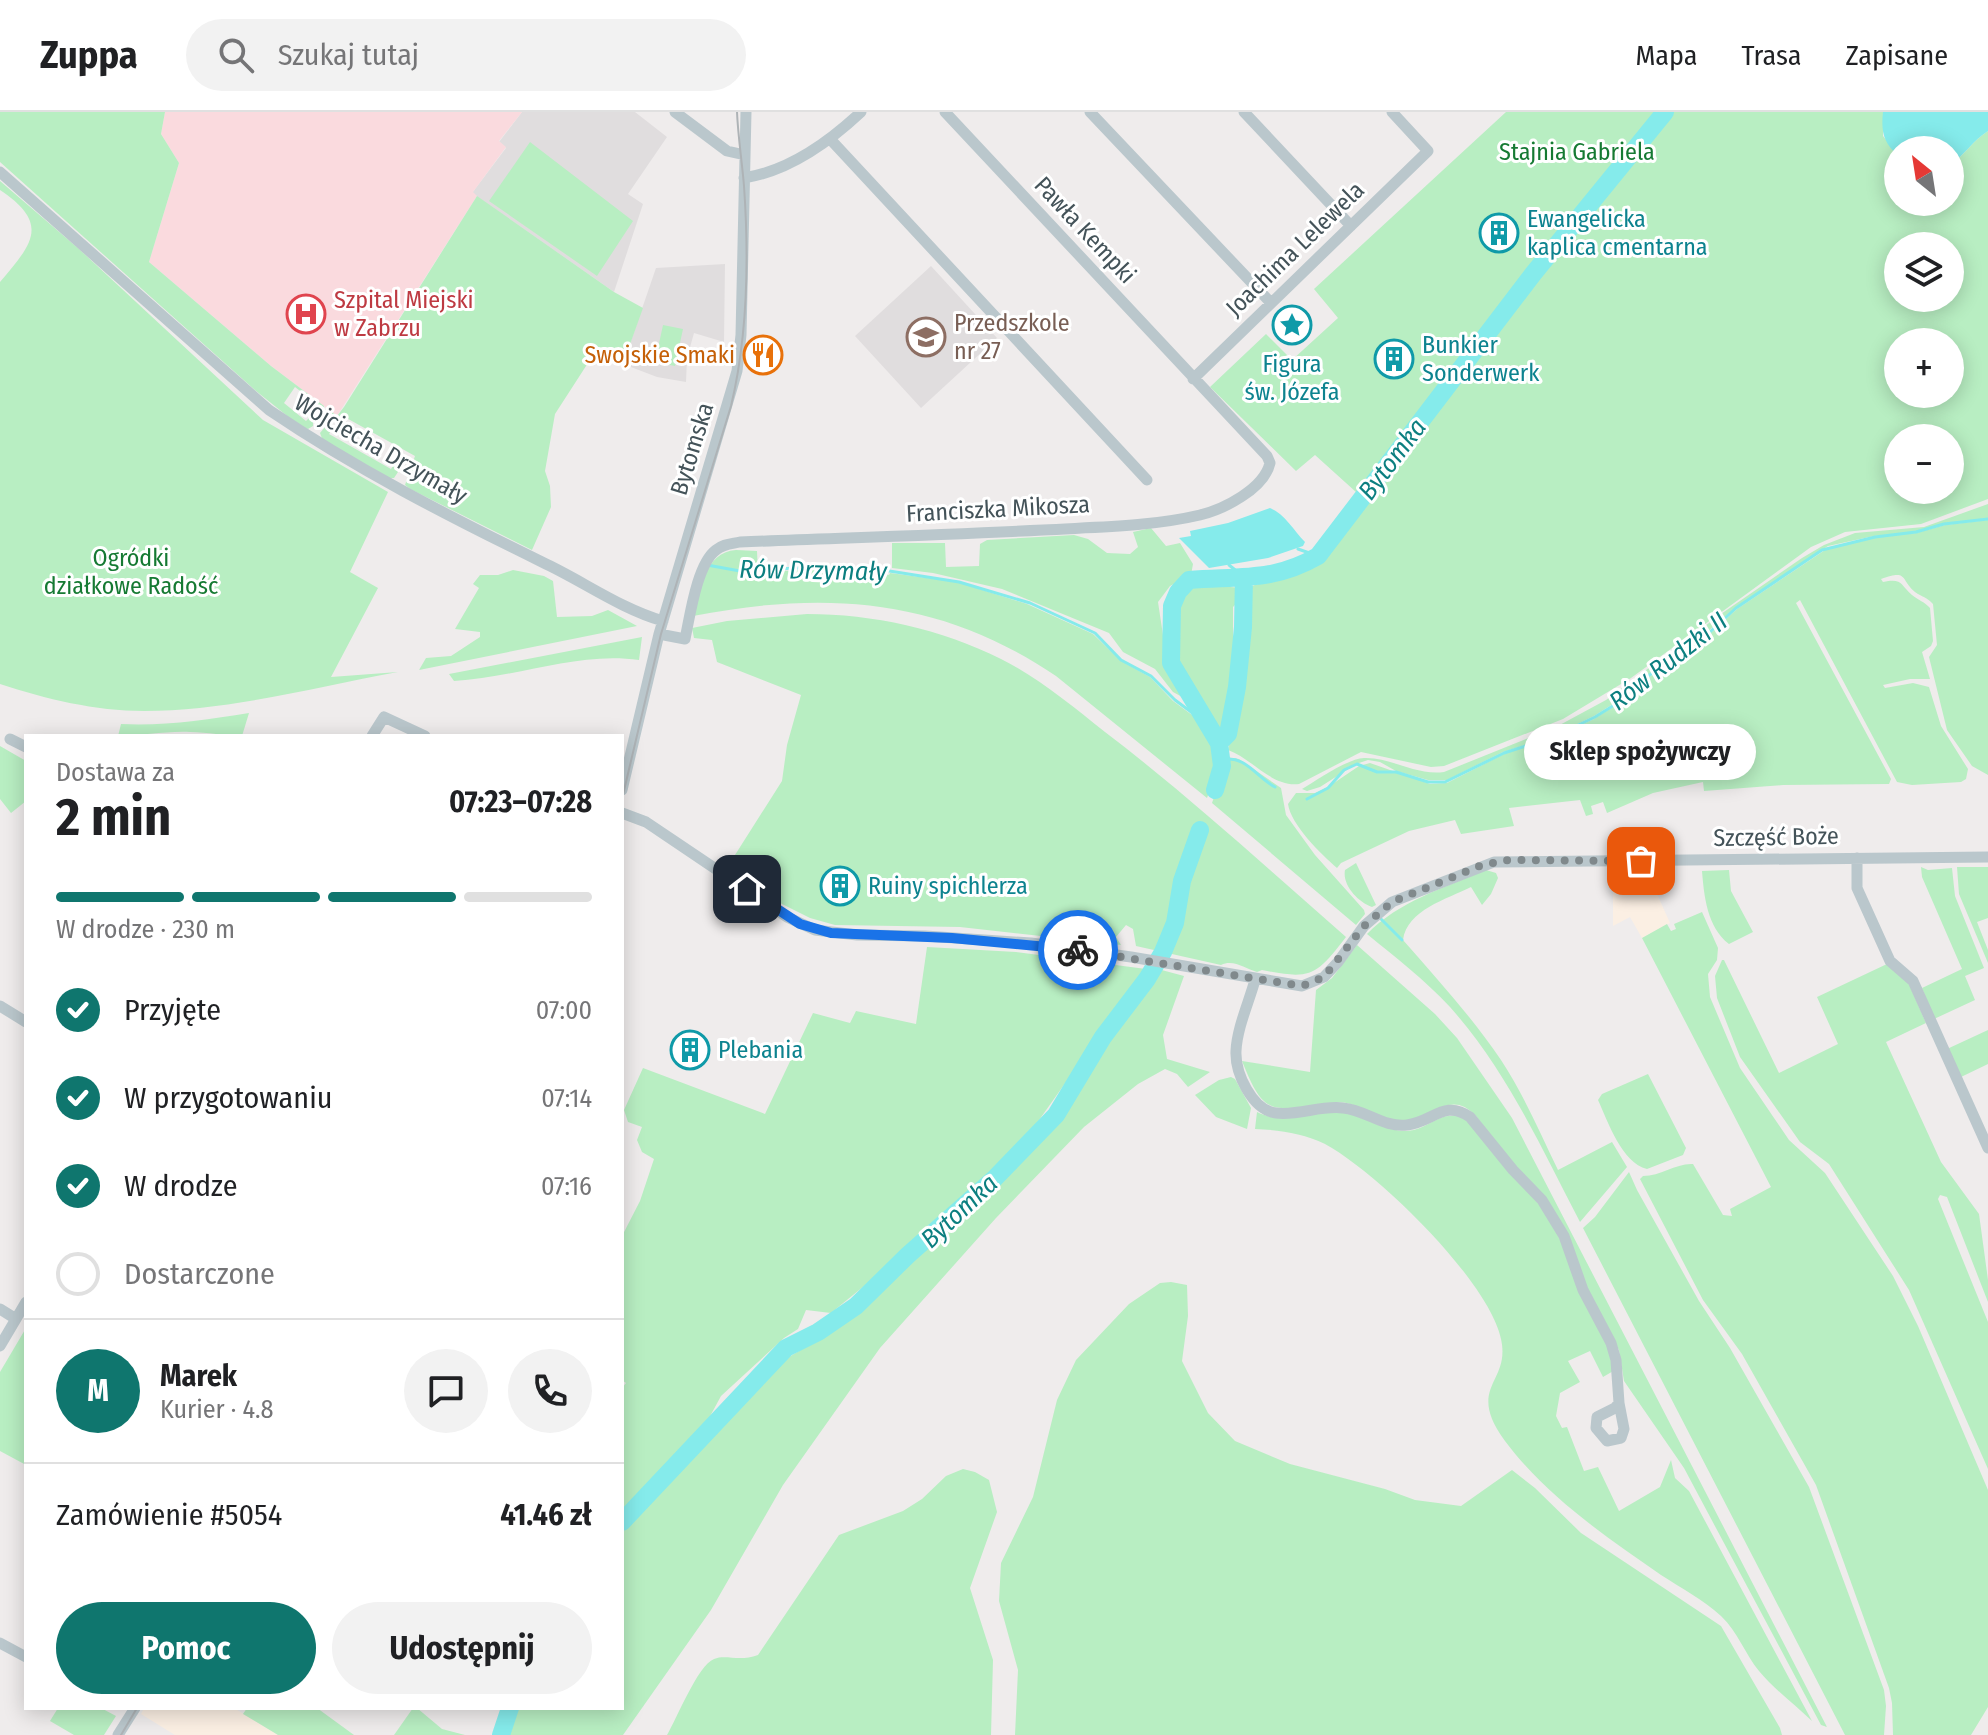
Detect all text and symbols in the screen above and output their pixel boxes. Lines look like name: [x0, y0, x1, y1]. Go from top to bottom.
search box: [186, 19, 746, 91]
text: Zuppa: [40, 32, 138, 78]
icon: search: [214, 33, 258, 77]
text: Szukaj tutaj: [278, 37, 419, 73]
text: Mapa: [1635, 39, 1697, 72]
text: Trasa: [1741, 39, 1801, 72]
text: Zapisane: [1845, 39, 1948, 72]
north arrow: [1884, 136, 1964, 216]
map controls: [1884, 136, 1964, 504]
park label: Stajnia Gabriela: [1499, 138, 1655, 166]
street label: Pawła Kempki: [1029, 171, 1141, 289]
street label: Joachima Lelewela: [1220, 176, 1370, 322]
place label: Ewangelicka kaplica cmentarna: [1527, 205, 1708, 261]
building icon: Ewangelicka kaplica cmentarna: [1478, 212, 1520, 254]
button: layers: [1884, 232, 1964, 312]
place label: Szpital Miejski w Zabrzu: [334, 286, 474, 342]
hospital icon: Szpital Miejski w Zabrzu: [285, 293, 327, 335]
place icon: Figura św. Józefa: [1271, 304, 1313, 346]
place label: Przedszkole nr 27: [954, 309, 1070, 365]
school or university icon: Przedszkole nr 27: [905, 316, 947, 358]
button: +: [1884, 328, 1964, 408]
place label: Bunkier Sonderwerk: [1422, 331, 1540, 387]
restaurant icon: Swojskie Smaki: [742, 334, 784, 376]
building icon: Bunkier Sonderwerk: [1373, 338, 1415, 380]
place label: Swojskie Smaki: [584, 341, 735, 369]
place label: Figura św. Józefa: [1245, 350, 1339, 406]
street label: Wojciecha Drzymały: [290, 388, 473, 510]
street label: Bytomska: [665, 399, 719, 499]
water label: Bytomka: [1352, 413, 1433, 506]
button: −: [1884, 424, 1964, 504]
street label: Franciszka Mikosza: [905, 490, 1091, 528]
park label: Ogródki działkowe Radość: [44, 544, 218, 600]
water label: Rów Drzymały: [739, 554, 889, 587]
water label: Rów Rudzki II: [1603, 606, 1733, 717]
callout: Sklep spożywczy: [1525, 725, 1757, 781]
text: Sklep spożywczy: [1549, 736, 1731, 767]
text: Dostawa za: [56, 757, 175, 788]
text: 07:23–07:28: [449, 784, 592, 820]
text: 2 min: [56, 786, 171, 849]
street label: Szczęść Boże: [1713, 822, 1839, 852]
pin: [1607, 827, 1675, 895]
icon: bag: [1619, 839, 1663, 883]
pin: [713, 855, 781, 923]
building icon: Ruiny spichlerza: [819, 865, 861, 907]
icon: home: [725, 867, 769, 911]
place label: Ruiny spichlerza: [868, 872, 1028, 900]
courier: [1038, 910, 1118, 990]
text: W drodze · 230 m: [56, 914, 235, 945]
icon: bike: [1056, 928, 1100, 972]
icon: check: [56, 988, 100, 1032]
text: Przyjęte: [124, 992, 221, 1028]
text: 07:00: [536, 995, 592, 1026]
building icon: Plebania: [669, 1029, 711, 1071]
place label: Plebania: [718, 1036, 803, 1064]
icon: check: [56, 1076, 100, 1120]
text: W przygotowaniu: [124, 1080, 332, 1116]
text: 07:14: [541, 1083, 592, 1114]
icon: check: [56, 1164, 100, 1208]
text: W drodze: [124, 1168, 238, 1204]
water label: Bytomka: [915, 1168, 1004, 1255]
text: 07:16: [541, 1171, 592, 1202]
text: Dostarczone: [124, 1256, 275, 1292]
button: chat: [404, 1349, 488, 1433]
button: phone: [508, 1349, 592, 1433]
text: Marek: [160, 1358, 237, 1394]
text: M: [87, 1373, 109, 1409]
text: Kurier · 4.8: [160, 1394, 274, 1425]
text: Zamówienie #5054: [56, 1497, 282, 1533]
text: 41.46 zł: [500, 1497, 592, 1533]
button: Pomoc: [56, 1602, 316, 1694]
button: Udostępnij: [332, 1602, 592, 1694]

